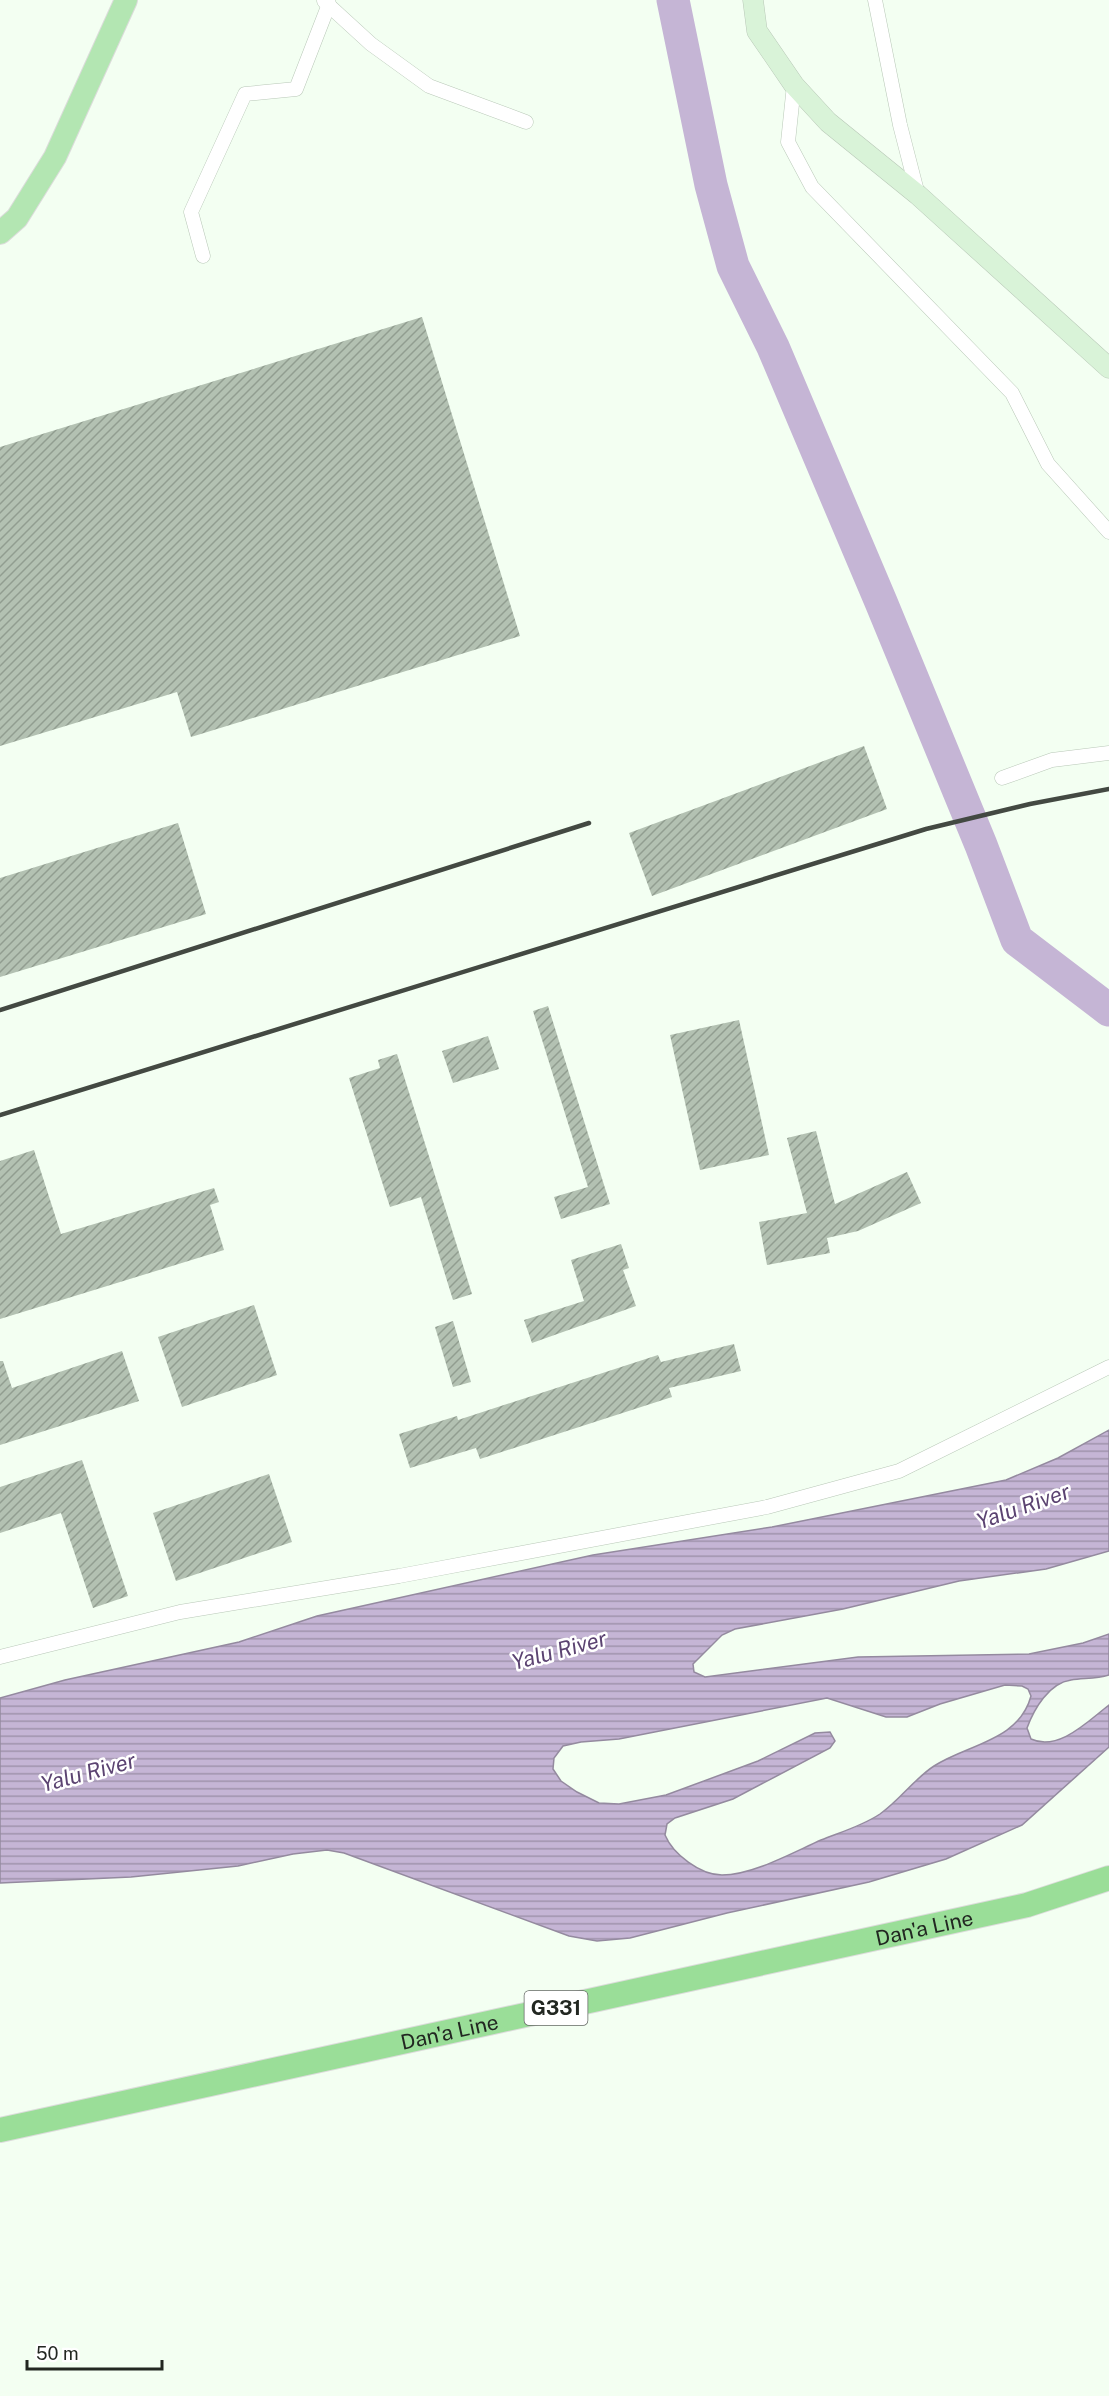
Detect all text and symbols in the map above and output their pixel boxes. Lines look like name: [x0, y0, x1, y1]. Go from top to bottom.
water label: Yalu River: [973, 1478, 1074, 1534]
water label: Yalu River: [509, 1625, 610, 1675]
water label: Yalu River: [38, 1747, 139, 1797]
street label: Dan'a Line: [873, 1905, 975, 1950]
road number: G331: [524, 1991, 588, 2025]
street label: Dan'a Line: [398, 2009, 501, 2054]
scale bar: [27, 2333, 162, 2371]
text: 50 m: [36, 2343, 79, 2364]

